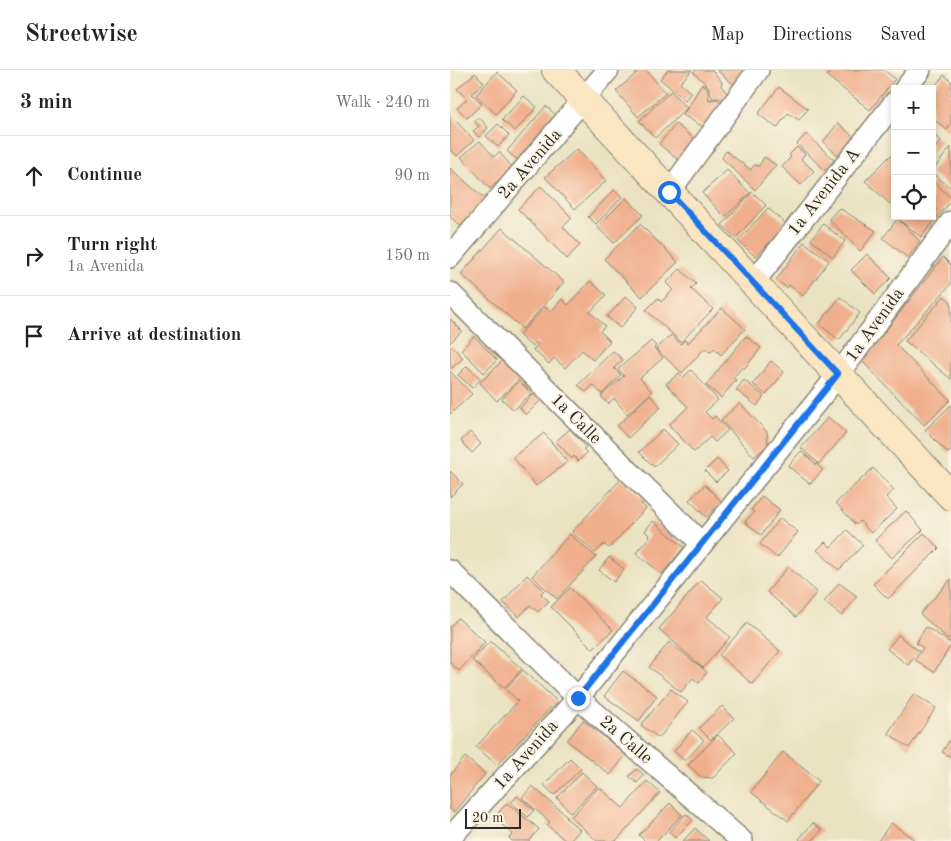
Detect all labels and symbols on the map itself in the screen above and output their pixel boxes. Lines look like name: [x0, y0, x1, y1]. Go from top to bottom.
street label: 2a Avenida: [495, 125, 565, 203]
street label: 1a Avenida A: [784, 145, 864, 239]
route start: [658, 181, 681, 204]
street label: 1a Avenida: [842, 285, 908, 365]
street label: 1a Calle: [547, 390, 605, 448]
route end: [567, 687, 590, 710]
street label: 2a Calle: [596, 712, 656, 768]
street label: 1a Avenida: [490, 717, 562, 793]
scale bar: [465, 806, 521, 829]

